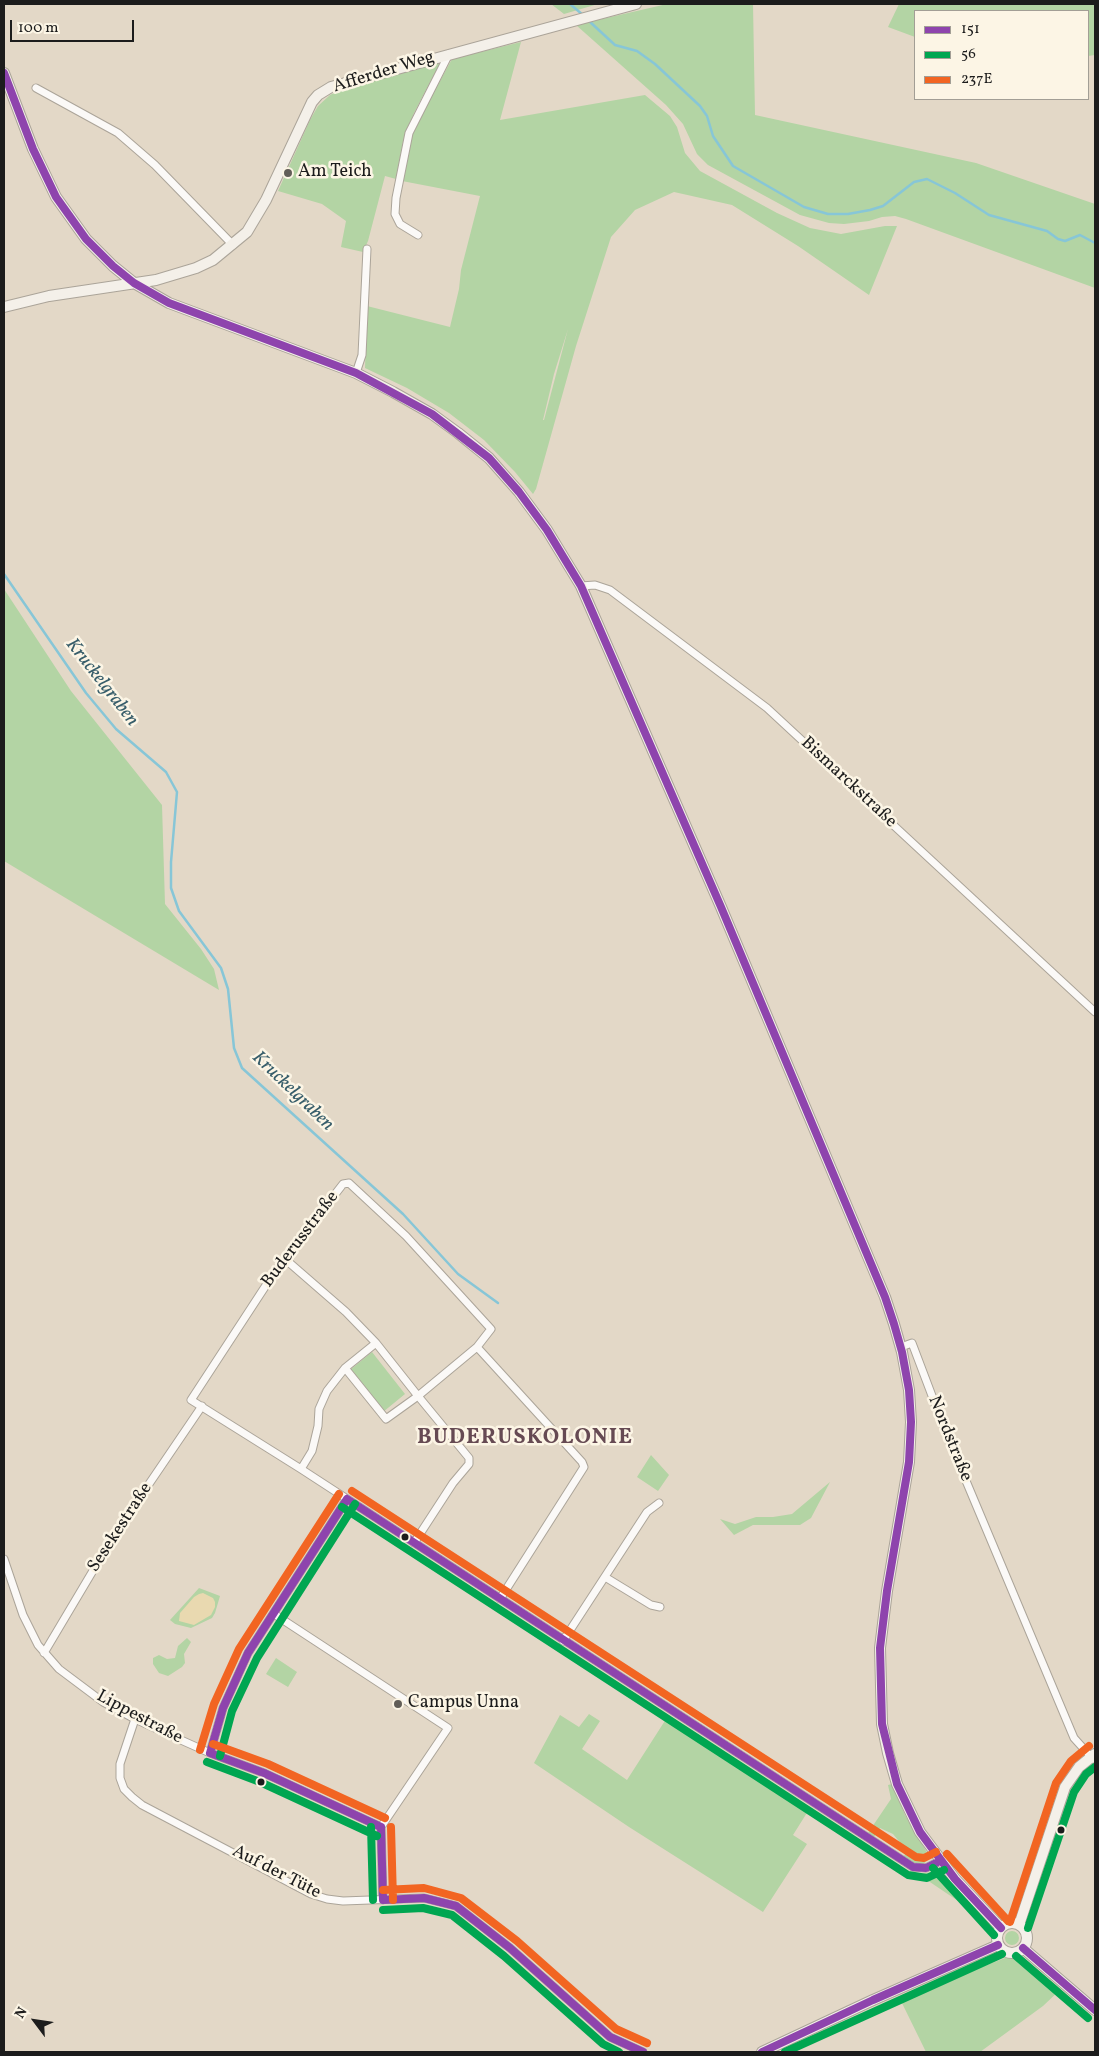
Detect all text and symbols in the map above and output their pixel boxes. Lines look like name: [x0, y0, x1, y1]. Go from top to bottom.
scale bar: [12, 10, 136, 42]
legend: [914, 10, 1089, 100]
text: 100 m: [18, 18, 58, 39]
text: 151: [961, 19, 980, 40]
text: 56: [961, 44, 976, 65]
street label: Afferder Weg: [331, 47, 437, 99]
text: 237E: [961, 69, 993, 90]
place label: Am Teich: [298, 162, 372, 184]
marker: Am Teich: [282, 167, 294, 179]
water label: Kruckelgraben: [60, 634, 142, 732]
street label: Bismarckstraße: [795, 733, 901, 833]
water label: Kruckelgraben: [246, 1047, 338, 1137]
street label: Buderusstraße: [258, 1187, 344, 1293]
street label: Nordstraße: [922, 1393, 976, 1485]
district label: BUDERUSKOLONIE: [415, 1426, 635, 1452]
street label: Sesekestraße: [84, 1479, 158, 1577]
unlabelled marker: [400, 1532, 410, 1542]
street label: Lippestraße: [92, 1686, 186, 1750]
place label: Campus Unna: [408, 1693, 519, 1715]
marker: Campus Unna: [392, 1698, 404, 1710]
unlabelled marker: [256, 1777, 266, 1787]
unlabelled marker: [1056, 1825, 1066, 1835]
street label: Auf der Tüte: [228, 1841, 324, 1905]
north arrow: [10, 1996, 60, 2046]
text: N: [11, 2004, 32, 2022]

